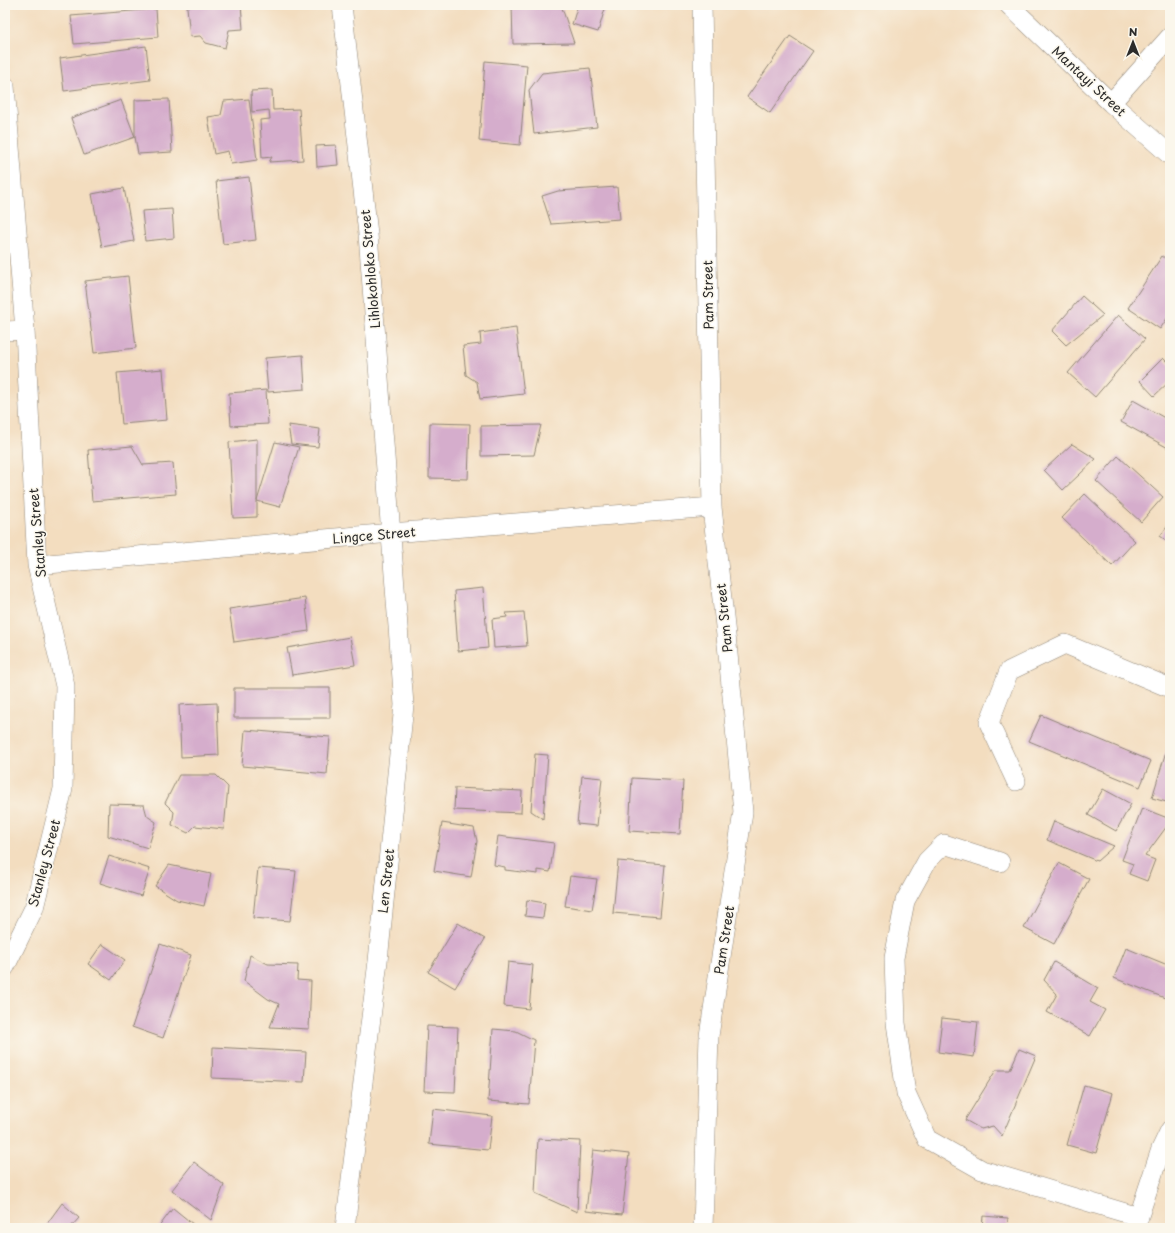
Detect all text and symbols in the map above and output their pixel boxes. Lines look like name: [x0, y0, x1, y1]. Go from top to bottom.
north arrow: [1113, 22, 1153, 62]
text: N: [1129, 23, 1138, 40]
street label: Mantayi Street: [1048, 41, 1131, 120]
street label: Lihlokohloko Street: [355, 209, 384, 329]
street label: Pam Street: [697, 260, 718, 330]
street label: Stanley Street: [23, 487, 50, 579]
street label: Lingce Street: [331, 521, 417, 548]
street label: Pam Street: [710, 583, 737, 654]
street label: Stanley Street: [23, 817, 64, 909]
street label: Len Street: [373, 848, 398, 914]
street label: Pam Street: [709, 904, 738, 976]

